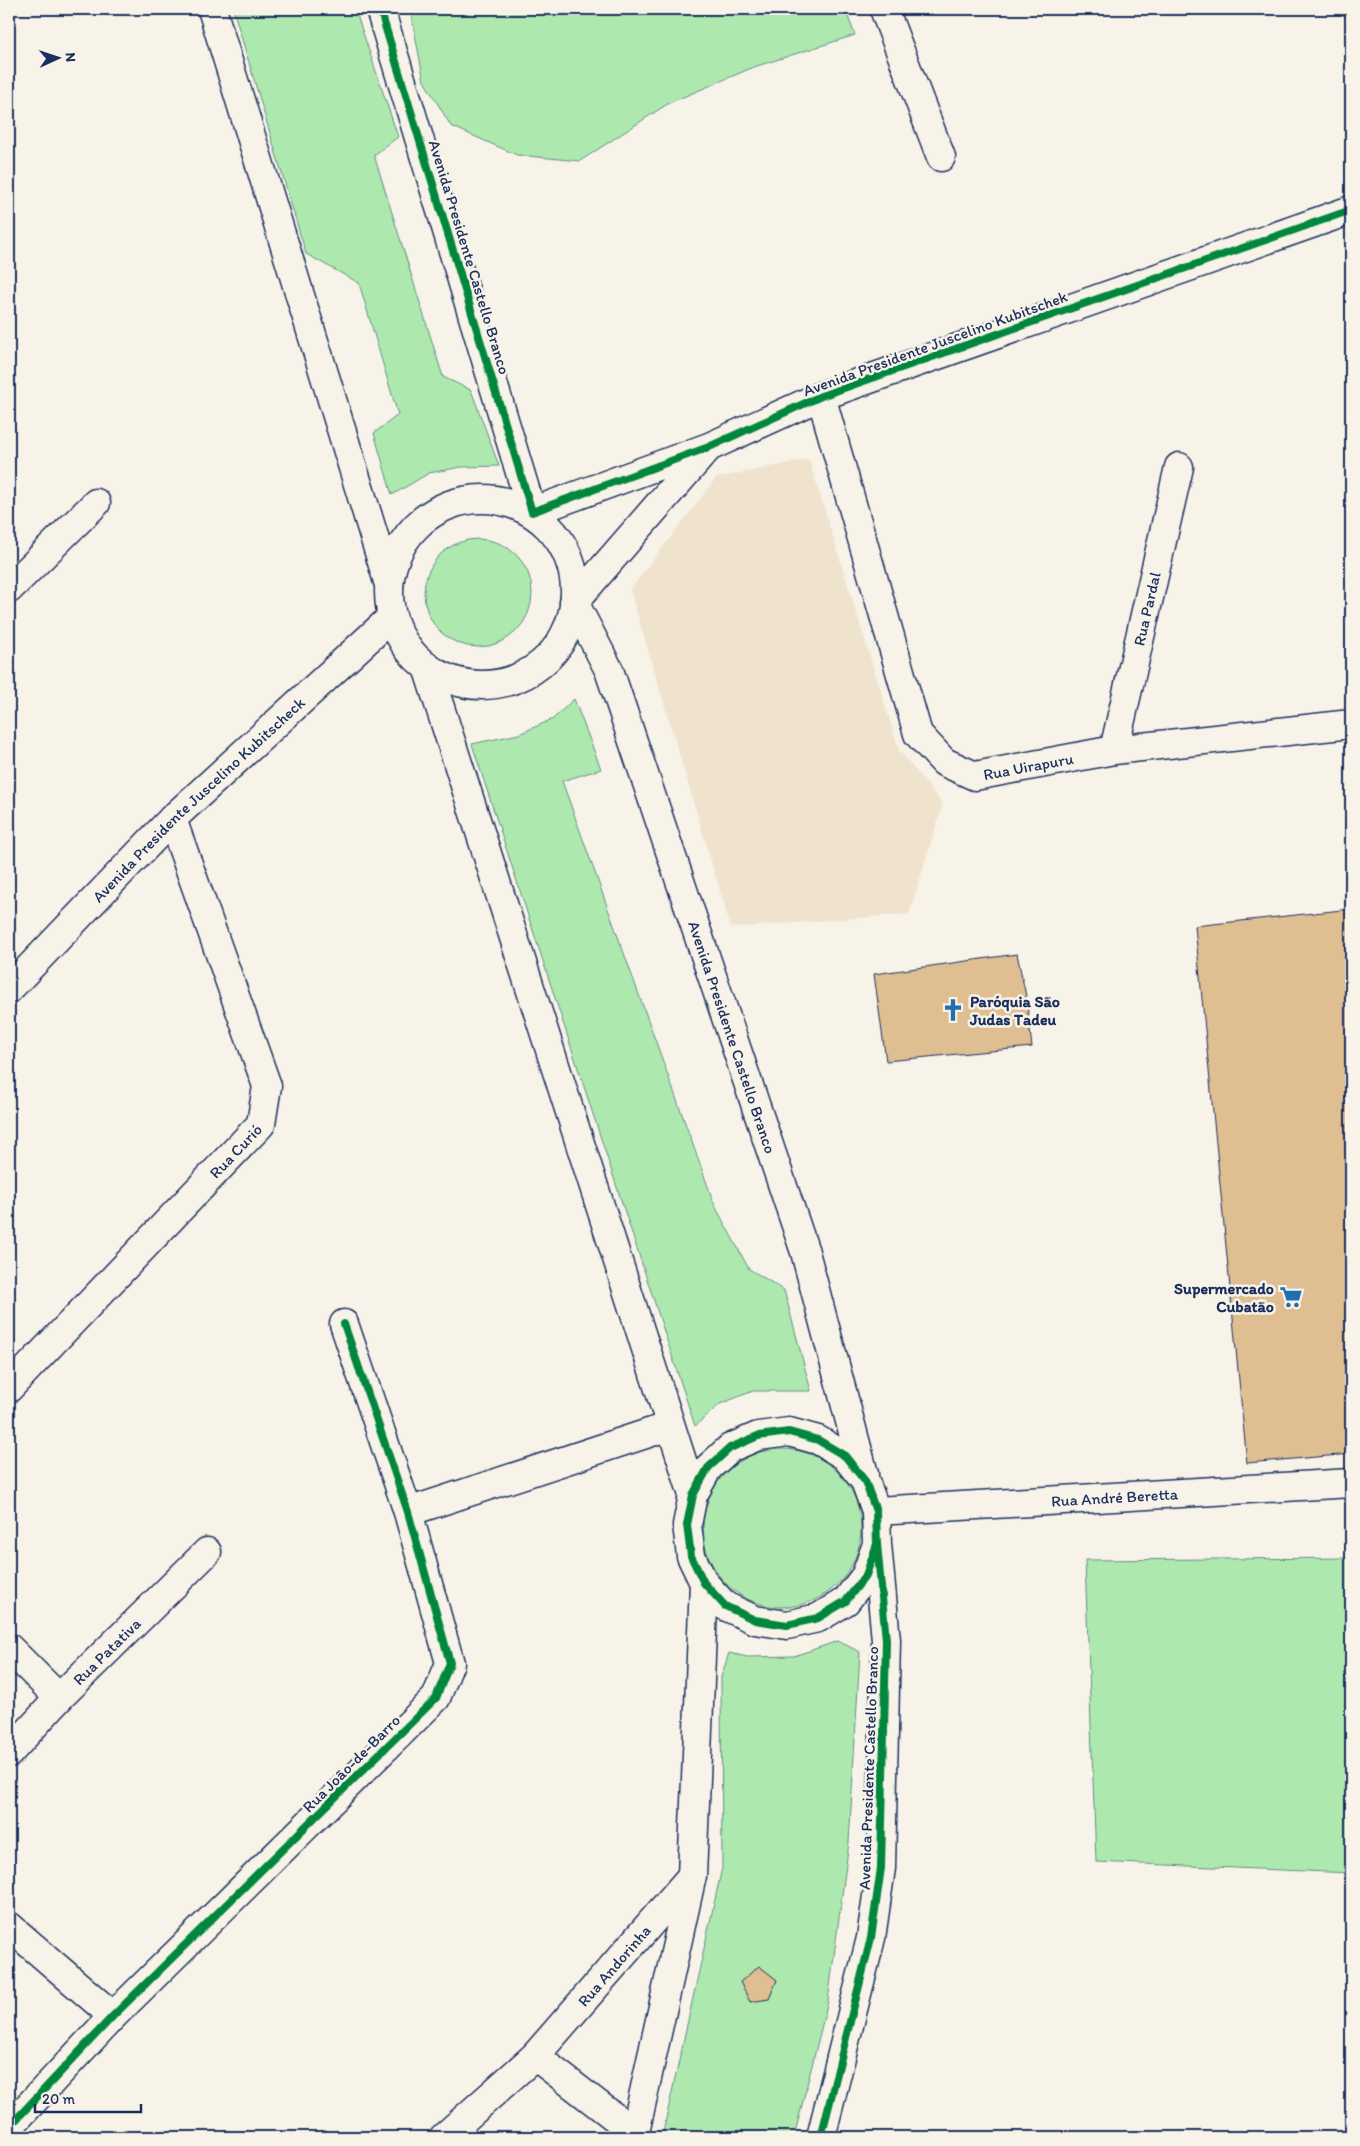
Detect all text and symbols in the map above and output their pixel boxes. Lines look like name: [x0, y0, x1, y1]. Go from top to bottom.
north arrow: [32, 32, 82, 82]
text: N: [62, 52, 79, 63]
street label: Avenida Presidente Castello Branco: [425, 138, 514, 377]
street label: Avenida Presidente Juscelino Kubitschek: [800, 286, 1071, 400]
street label: Rua Pardal: [1129, 570, 1165, 648]
street label: Avenida Presidente Juscelino Kubitscheck: [88, 693, 309, 906]
street label: Rua Uirapuru: [982, 749, 1075, 784]
street label: Avenida Presidente Castello Branco: [684, 918, 780, 1156]
place label: Paróquia São Judas Tadeu: [969, 992, 1060, 1029]
church icon: Paróquia São Judas Tadeu: [940, 997, 966, 1023]
street label: Rua Curió: [206, 1120, 266, 1182]
place label: Supermercado Cubatão: [1174, 1279, 1274, 1316]
supermarket icon: Supermercado Cubatão: [1278, 1284, 1304, 1310]
street label: Rua André Beretta: [1051, 1484, 1179, 1511]
street label: Rua Patativa: [69, 1614, 145, 1689]
street label: Avenida Presidente Castello Branco: [855, 1646, 882, 1890]
street label: Rua João-de-Barro: [298, 1710, 404, 1816]
street label: Rua Andorinha: [574, 1921, 655, 2010]
scale bar: [35, 2081, 141, 2113]
text: 20 m: [42, 2090, 76, 2108]

